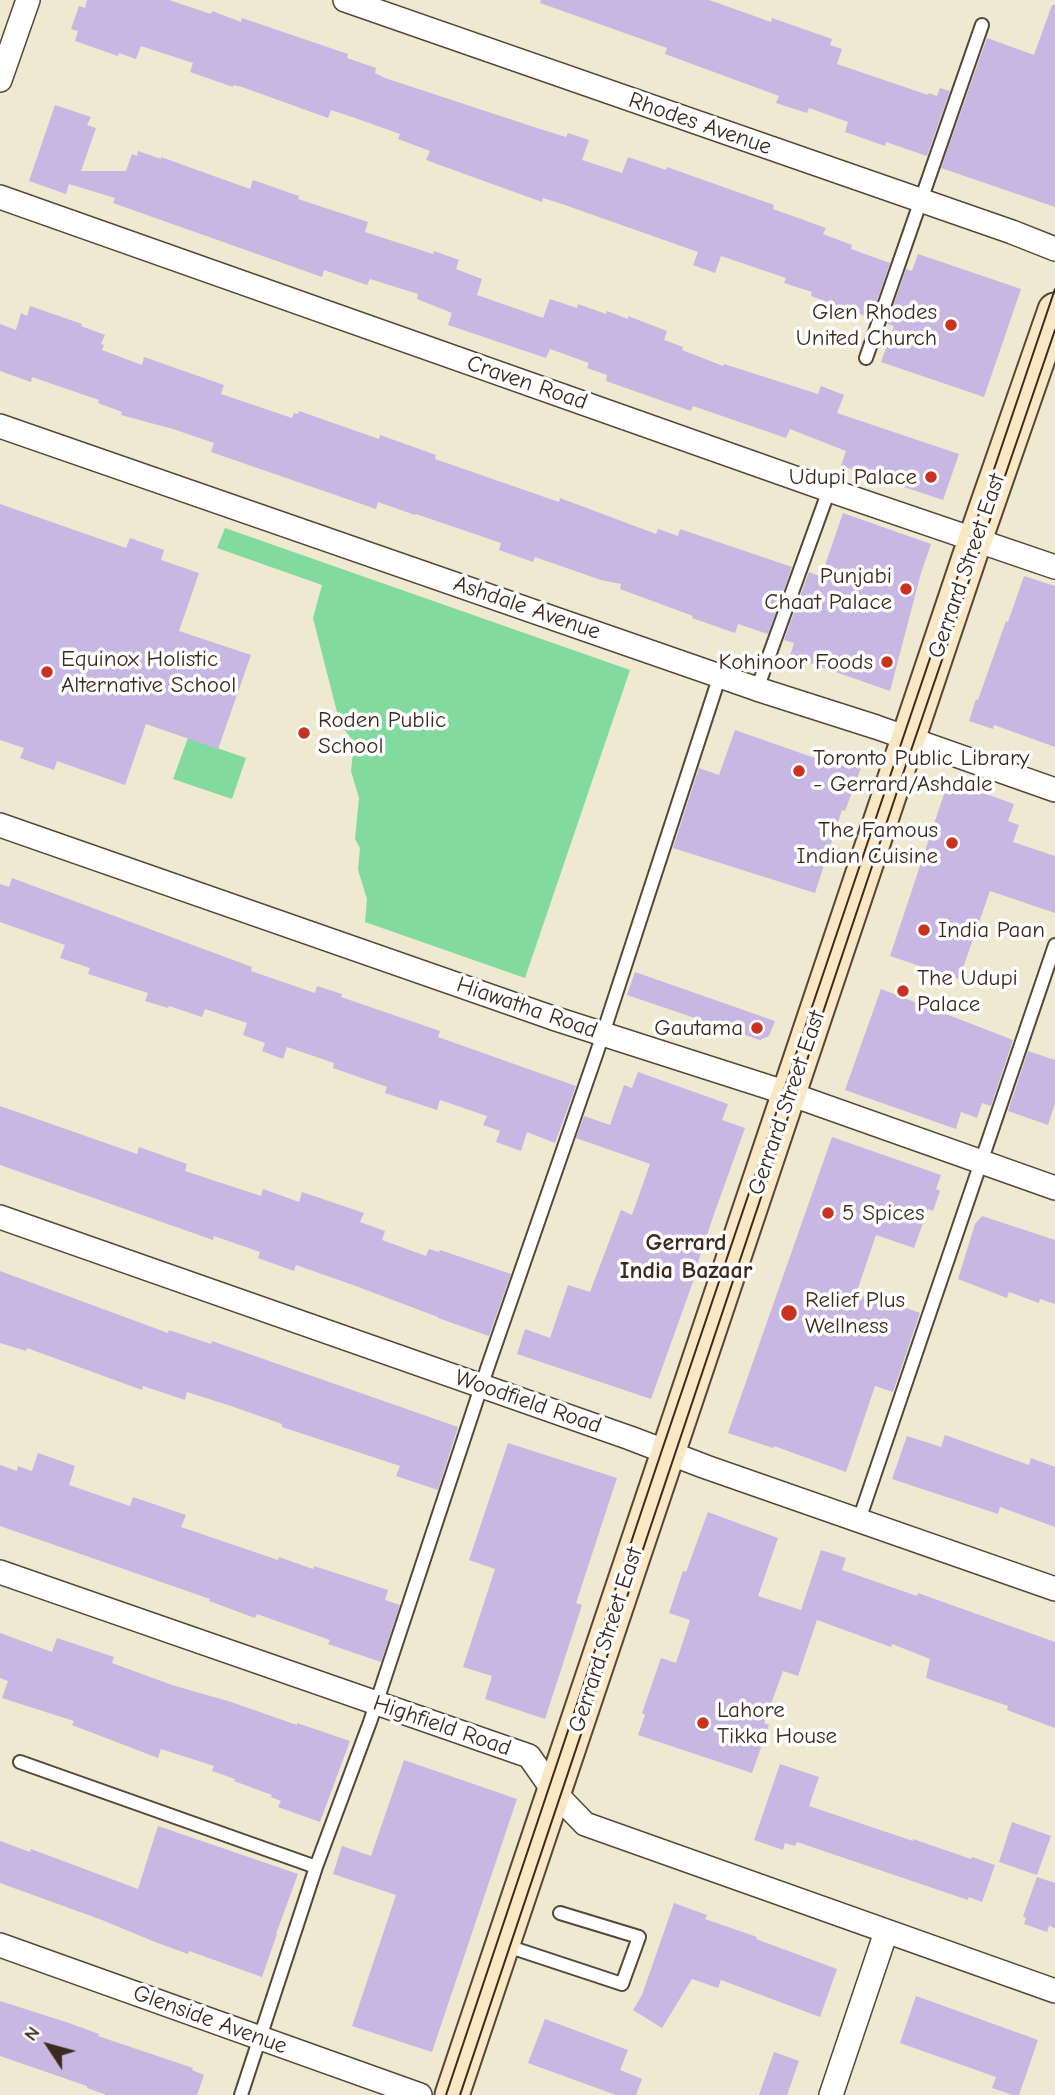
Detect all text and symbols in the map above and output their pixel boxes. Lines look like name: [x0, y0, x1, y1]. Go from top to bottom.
street label: Rhodes Avenue: [625, 87, 775, 161]
place label: Glen Rhodes United Church: [796, 298, 937, 352]
marker: Glen Rhodes United Church: [943, 317, 959, 333]
street label: Craven Road: [463, 350, 591, 416]
place label: Udupi Palace: [789, 463, 917, 491]
marker: Udupi Palace: [923, 469, 939, 485]
street label: Gerrard Street East: [923, 470, 1011, 662]
place label: Punjabi Chaat Palace: [764, 562, 892, 616]
street label: Ashdale Avenue: [450, 570, 604, 646]
marker: Punjabi Chaat Palace: [898, 581, 914, 597]
place label: Equinox Holistic Alternative School: [61, 645, 236, 699]
place label: Kohinoor Foods: [718, 648, 873, 676]
marker: Kohinoor Foods: [879, 654, 895, 670]
marker: Equinox Holistic Alternative School: [39, 664, 55, 680]
place label: Roden Public School: [318, 706, 446, 760]
marker: Roden Public School: [296, 725, 312, 741]
place label: Toronto Public Library - Gerrard/Ashdale: [813, 744, 1029, 798]
marker: Toronto Public Library - Gerrard/Ashdale: [791, 763, 807, 779]
place label: The Famous Indian Cuisine: [796, 816, 938, 870]
marker: The Famous Indian Cuisine: [944, 835, 960, 851]
place label: India Paan: [938, 916, 1045, 944]
marker: India Paan: [916, 922, 932, 938]
place label: The Udupi Palace: [917, 964, 1018, 1018]
street label: Hiawatha Road: [453, 971, 601, 1045]
marker: The Udupi Palace: [895, 983, 911, 999]
street label: Gerrard Street East: [743, 1007, 831, 1199]
place label: Gautama: [654, 1014, 743, 1042]
marker: Gautama: [749, 1020, 765, 1036]
place label: 5 Spices: [842, 1199, 924, 1227]
marker: 5 Spices: [820, 1205, 836, 1221]
district label: Gerrard India Bazaar: [620, 1229, 752, 1285]
place label: Relief Plus Wellness: [805, 1286, 905, 1340]
marker: Relief Plus Wellness: [779, 1303, 799, 1323]
street label: Woodfield Road: [451, 1364, 605, 1440]
street label: Gerrard Street East: [563, 1544, 649, 1736]
street label: Highfield Road: [369, 1689, 515, 1763]
place label: Lahore Tikka House: [717, 1696, 837, 1750]
marker: Lahore Tikka House: [695, 1715, 711, 1731]
street label: Glenside Avenue: [129, 1979, 291, 2061]
north arrow: [14, 2011, 84, 2081]
text: N: [19, 2022, 45, 2045]

